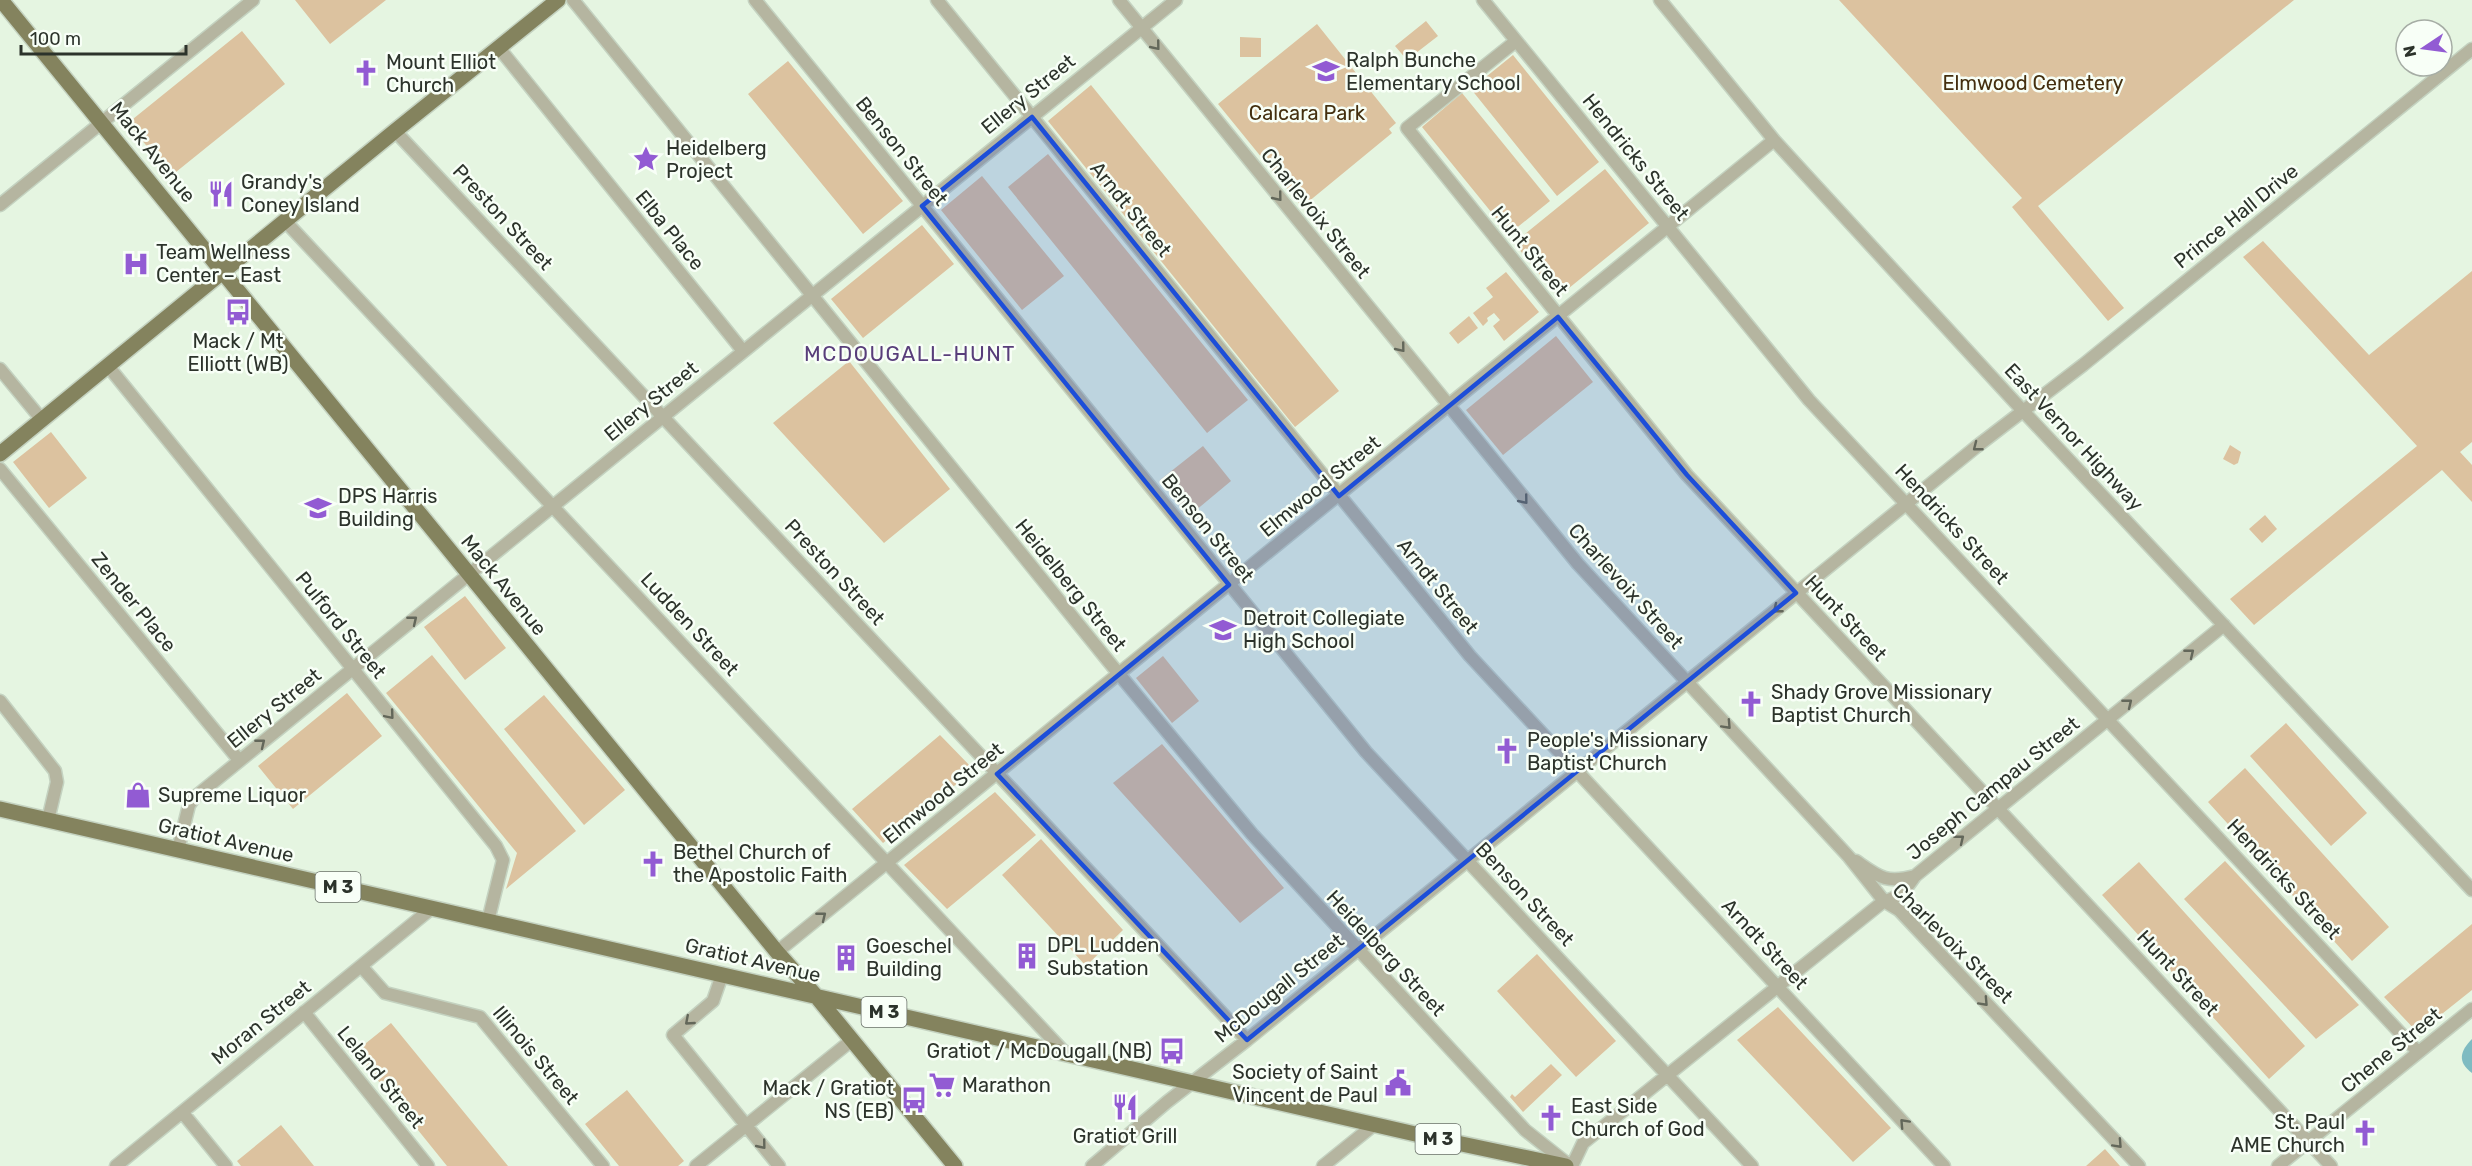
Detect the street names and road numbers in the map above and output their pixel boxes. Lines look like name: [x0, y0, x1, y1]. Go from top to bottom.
street label: Ellery Street: [976, 49, 1080, 139]
street label: Hendricks Street: [1578, 89, 1695, 225]
street label: Benson Street: [851, 92, 953, 210]
street label: Mack Avenue: [105, 97, 201, 207]
street label: Charlevoix Street: [1256, 143, 1376, 283]
street label: Arndt Street: [1085, 157, 1177, 262]
street label: Preston Street: [448, 159, 558, 275]
street label: Prince Hall Drive: [2169, 159, 2303, 273]
street label: Elba Place: [631, 185, 709, 275]
street label: Hunt Street: [1486, 201, 1574, 301]
street label: Ellery Street: [599, 356, 703, 446]
street label: East Vernor Highway: [2000, 358, 2148, 516]
street label: Elmwood Street: [1255, 430, 1385, 542]
street label: Hendricks Street: [1890, 459, 2014, 589]
street label: Benson Street: [1157, 469, 1259, 587]
street label: Preston Street: [780, 514, 890, 630]
street label: Heidelberg Street: [1010, 514, 1132, 656]
street label: Charlevoix Street: [1563, 518, 1689, 654]
street label: Mack Avenue: [456, 530, 552, 640]
street label: Arndt Street: [1392, 534, 1484, 639]
street label: Zender Place: [87, 547, 181, 657]
street label: Pulford Street: [291, 567, 392, 683]
street label: Ludden Street: [636, 567, 744, 681]
street label: Hunt Street: [1800, 570, 1892, 666]
street label: Ellery Street: [222, 663, 326, 753]
street label: Joseph Campau Street: [1902, 711, 2084, 865]
street label: Elmwood Street: [878, 737, 1008, 849]
street label: Gratiot Avenue: [156, 813, 296, 867]
street label: Hendricks Street: [2222, 814, 2346, 944]
street label: Benson Street: [1471, 837, 1579, 951]
road number: M 3: [316, 872, 360, 902]
street label: Charlevoix Street: [1888, 878, 2018, 1008]
street label: Heidelberg Street: [1321, 885, 1451, 1021]
street label: Arndt Street: [1717, 894, 1813, 995]
street label: Hunt Street: [2132, 925, 2224, 1021]
street label: McDougall Street: [1209, 928, 1349, 1048]
street label: Gratiot Avenue: [683, 933, 823, 987]
street label: Moran Street: [207, 975, 316, 1069]
road number: M 3: [862, 997, 906, 1027]
street label: Illinois Street: [488, 1001, 584, 1109]
street label: Chene Street: [2336, 1002, 2446, 1098]
street label: Leland Street: [332, 1021, 430, 1133]
road number: M 3: [1416, 1124, 1460, 1154]

